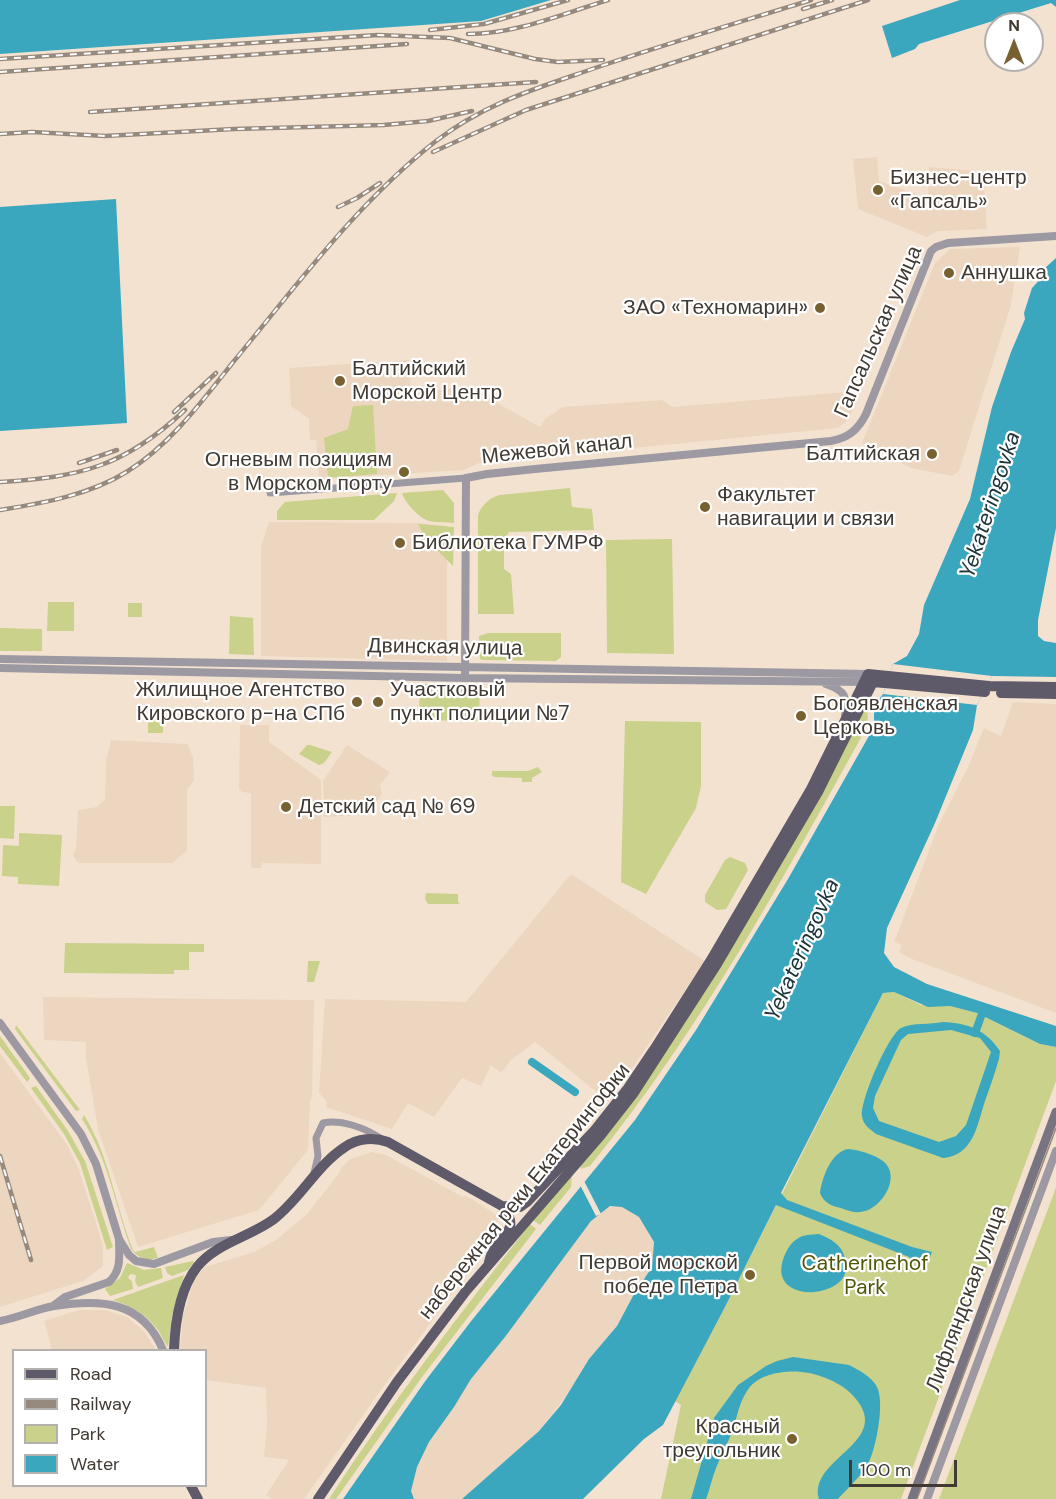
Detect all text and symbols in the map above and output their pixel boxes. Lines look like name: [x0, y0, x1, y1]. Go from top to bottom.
north arrow: [984, 12, 1044, 72]
text: N: [1008, 15, 1020, 36]
place label: Бизнес-центр «Гапсаль»: [890, 165, 1027, 215]
marker: Бизнес-центр «Гапсаль»: [871, 183, 885, 197]
street label: Гапсальская улица: [830, 242, 928, 422]
place label: Аннушка: [961, 260, 1047, 286]
marker: Аннушка: [942, 266, 956, 280]
place label: ЗАО «Техномарин»: [623, 295, 808, 321]
marker: ЗАО «Техномарин»: [813, 301, 827, 315]
place label: Балтийский Морской Центр: [352, 356, 502, 406]
marker: Балтийский Морской Центр: [333, 374, 347, 388]
water label: Yekateringovka: [955, 428, 1027, 582]
street label: Межевой канал: [480, 430, 634, 470]
place label: Балтийская: [806, 441, 920, 467]
place label: Огневым позициям в Морском порту: [205, 447, 392, 497]
marker: Балтийская: [925, 447, 939, 461]
marker: Огневым позициям в Морском порту: [397, 465, 411, 479]
place label: Факультет навигации и связи: [717, 482, 895, 532]
marker: Факультет навигации и связи: [698, 500, 712, 514]
place label: Библиотека ГУМРФ: [412, 530, 604, 556]
marker: Библиотека ГУМРФ: [393, 536, 407, 550]
street label: Двинская улица: [367, 634, 523, 662]
place label: Жилищное Агентство Кировского р-на СПб: [135, 677, 345, 727]
place label: Участковый пункт полиции №7: [390, 677, 569, 727]
place label: Богоявленская Церковь: [813, 691, 958, 741]
marker: Жилищное Агентство Кировского р-на СПб: [350, 695, 364, 709]
marker: Участковый пункт полиции №7: [371, 695, 385, 709]
marker: Богоявленская Церковь: [794, 709, 808, 723]
place label: Детский сад № 69: [298, 794, 475, 820]
marker: Детский сад № 69: [279, 800, 293, 814]
water label: Yekateringovka: [760, 875, 846, 1025]
street label: набережная реки Екатерингофки: [414, 1059, 636, 1325]
street label: Лифляндская улица: [922, 1202, 1012, 1396]
place label: Первой морской победе Петра: [579, 1250, 738, 1300]
park label: Catherinehof Park: [802, 1251, 928, 1301]
marker: Первой морской победе Петра: [743, 1268, 757, 1282]
legend: [12, 1349, 207, 1487]
text: Road: [70, 1362, 112, 1386]
text: Railway: [70, 1392, 132, 1416]
place label: Красный треугольник: [663, 1414, 780, 1464]
text: Park: [70, 1422, 106, 1446]
marker: Красный треугольник: [785, 1432, 799, 1446]
scale bar: [852, 1448, 960, 1486]
text: Water: [70, 1452, 120, 1476]
text: 100 m: [860, 1458, 911, 1482]

